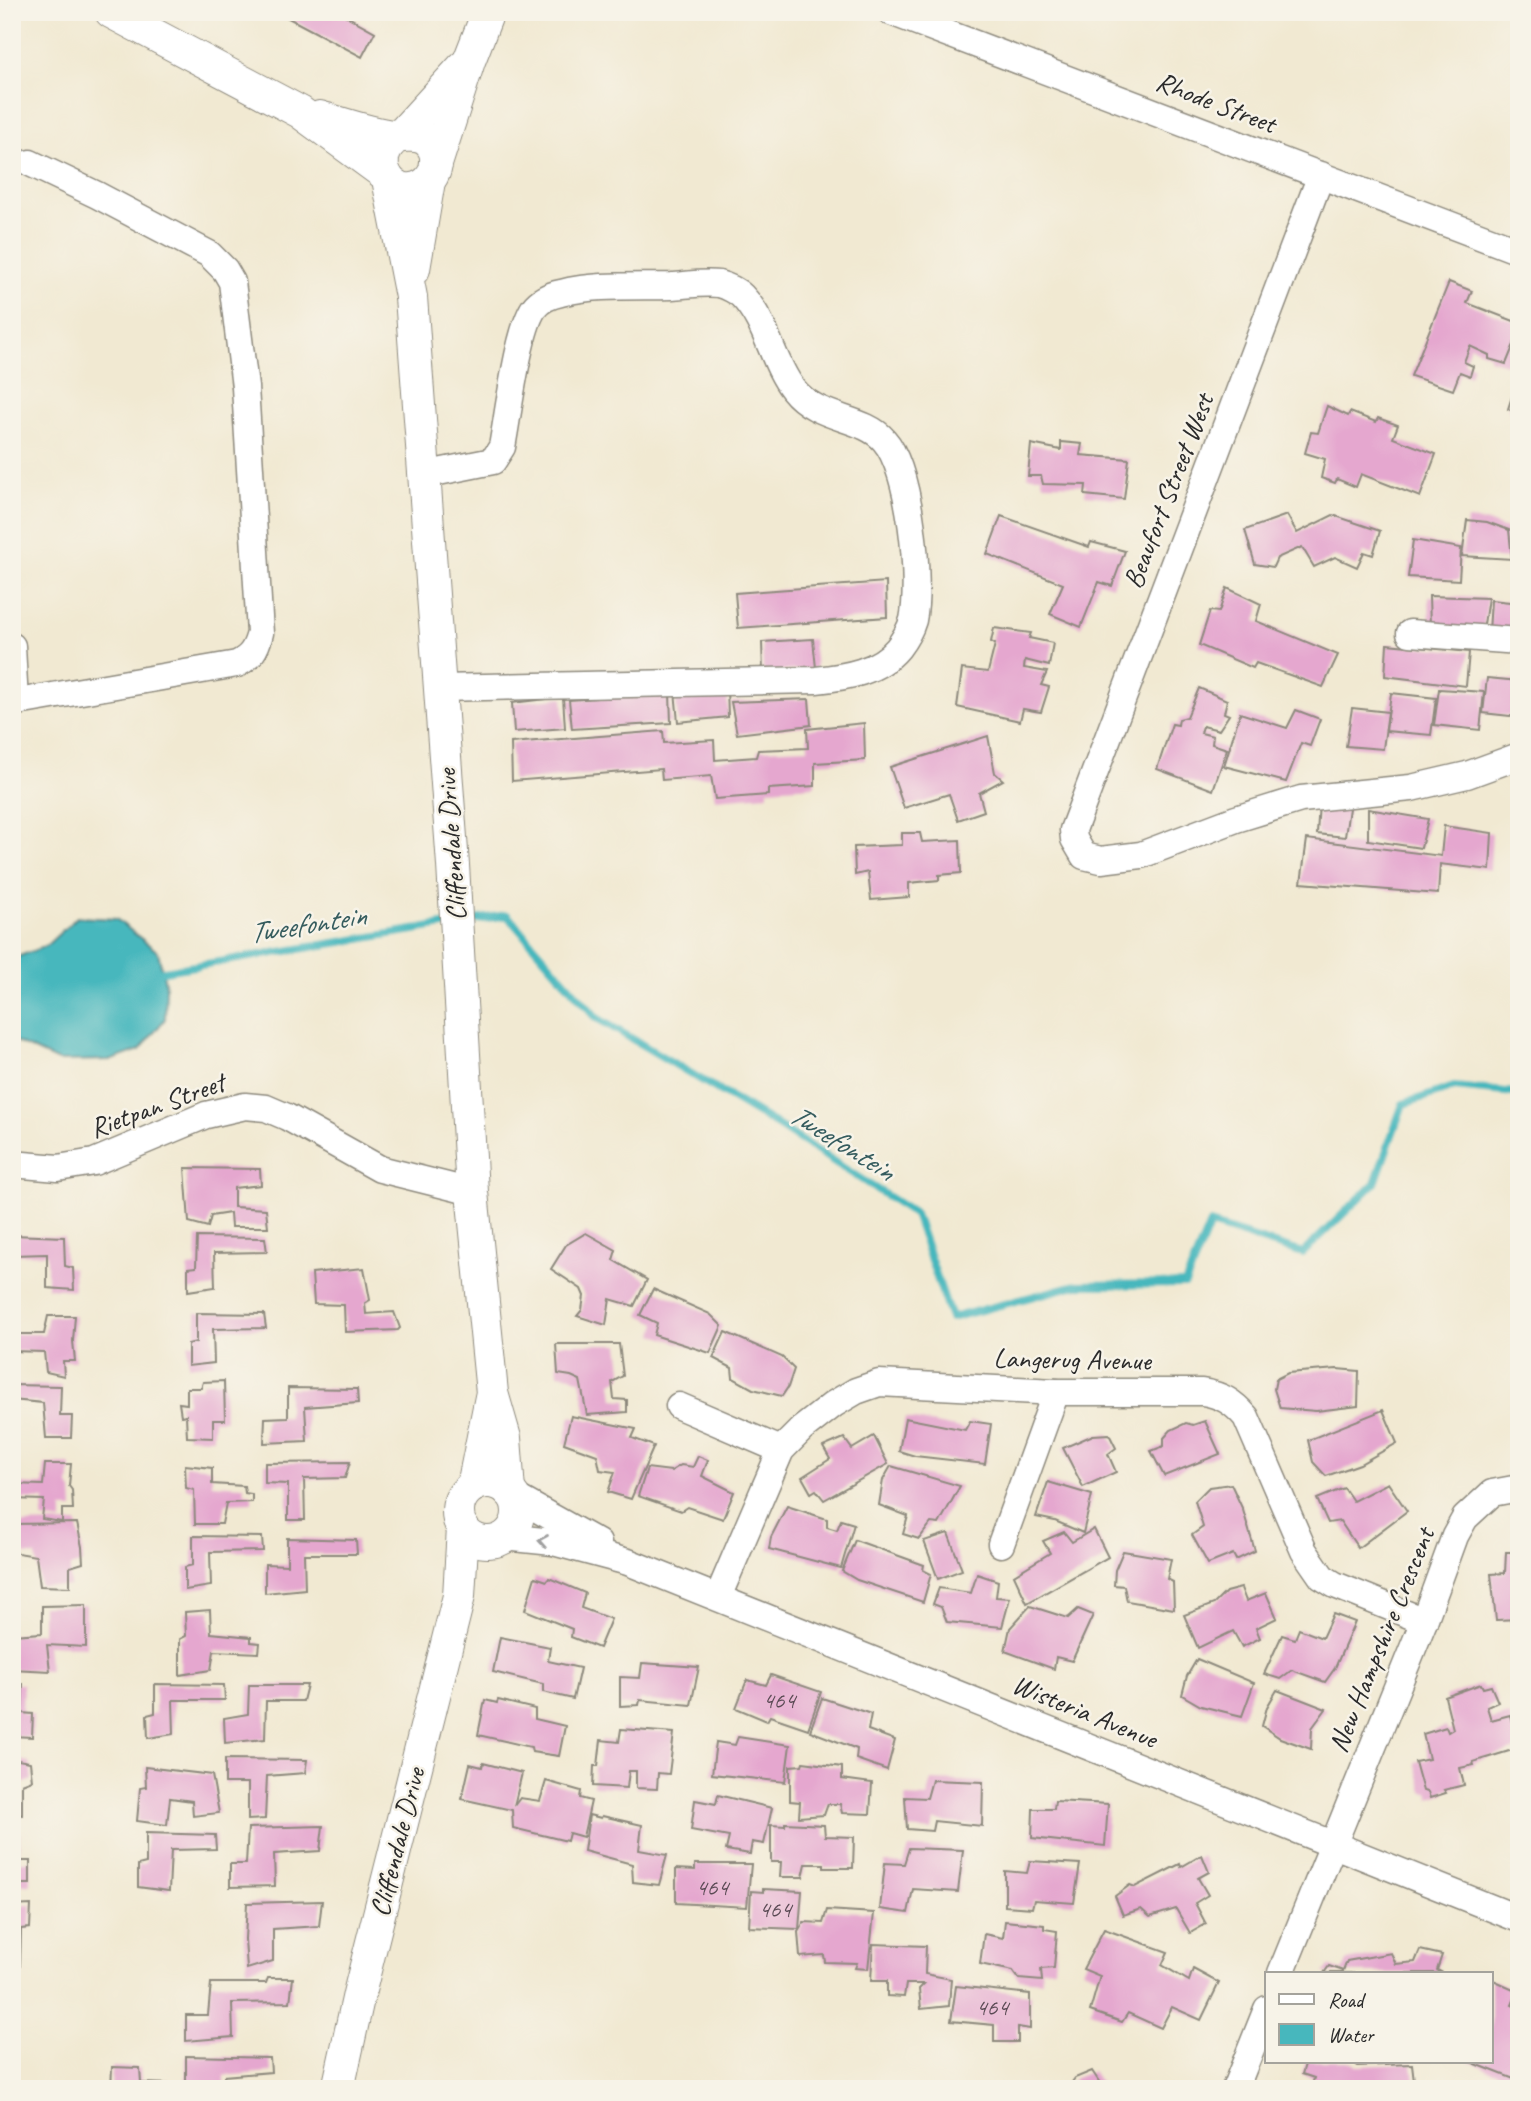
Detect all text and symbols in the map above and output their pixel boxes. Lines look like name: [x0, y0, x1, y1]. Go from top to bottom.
street label: Rhode Street: [1151, 63, 1283, 142]
street label: Beaufort Street West: [1115, 386, 1222, 593]
street label: Cliffendale Drive: [428, 766, 474, 922]
water label: Tweefontein: [246, 896, 370, 952]
street label: Rietpan Street: [85, 1063, 233, 1146]
water label: Tweefontein: [782, 1095, 904, 1191]
street label: Langerug Avenue: [993, 1340, 1153, 1378]
street label: New Hampshire Crescent: [1320, 1520, 1443, 1757]
one-way arrow: [537, 1534, 549, 1549]
street label: Wisteria Avenue: [1008, 1666, 1164, 1757]
house number: 464: [763, 1685, 797, 1715]
street label: Cliffendale Drive: [362, 1762, 433, 1920]
house number: 464: [696, 1872, 730, 1902]
house number: 464: [759, 1894, 793, 1924]
legend: [1265, 1972, 1492, 2062]
text: Road: [1328, 1987, 1367, 2013]
house number: 464: [976, 1992, 1010, 2022]
text: Water: [1328, 2022, 1375, 2048]

